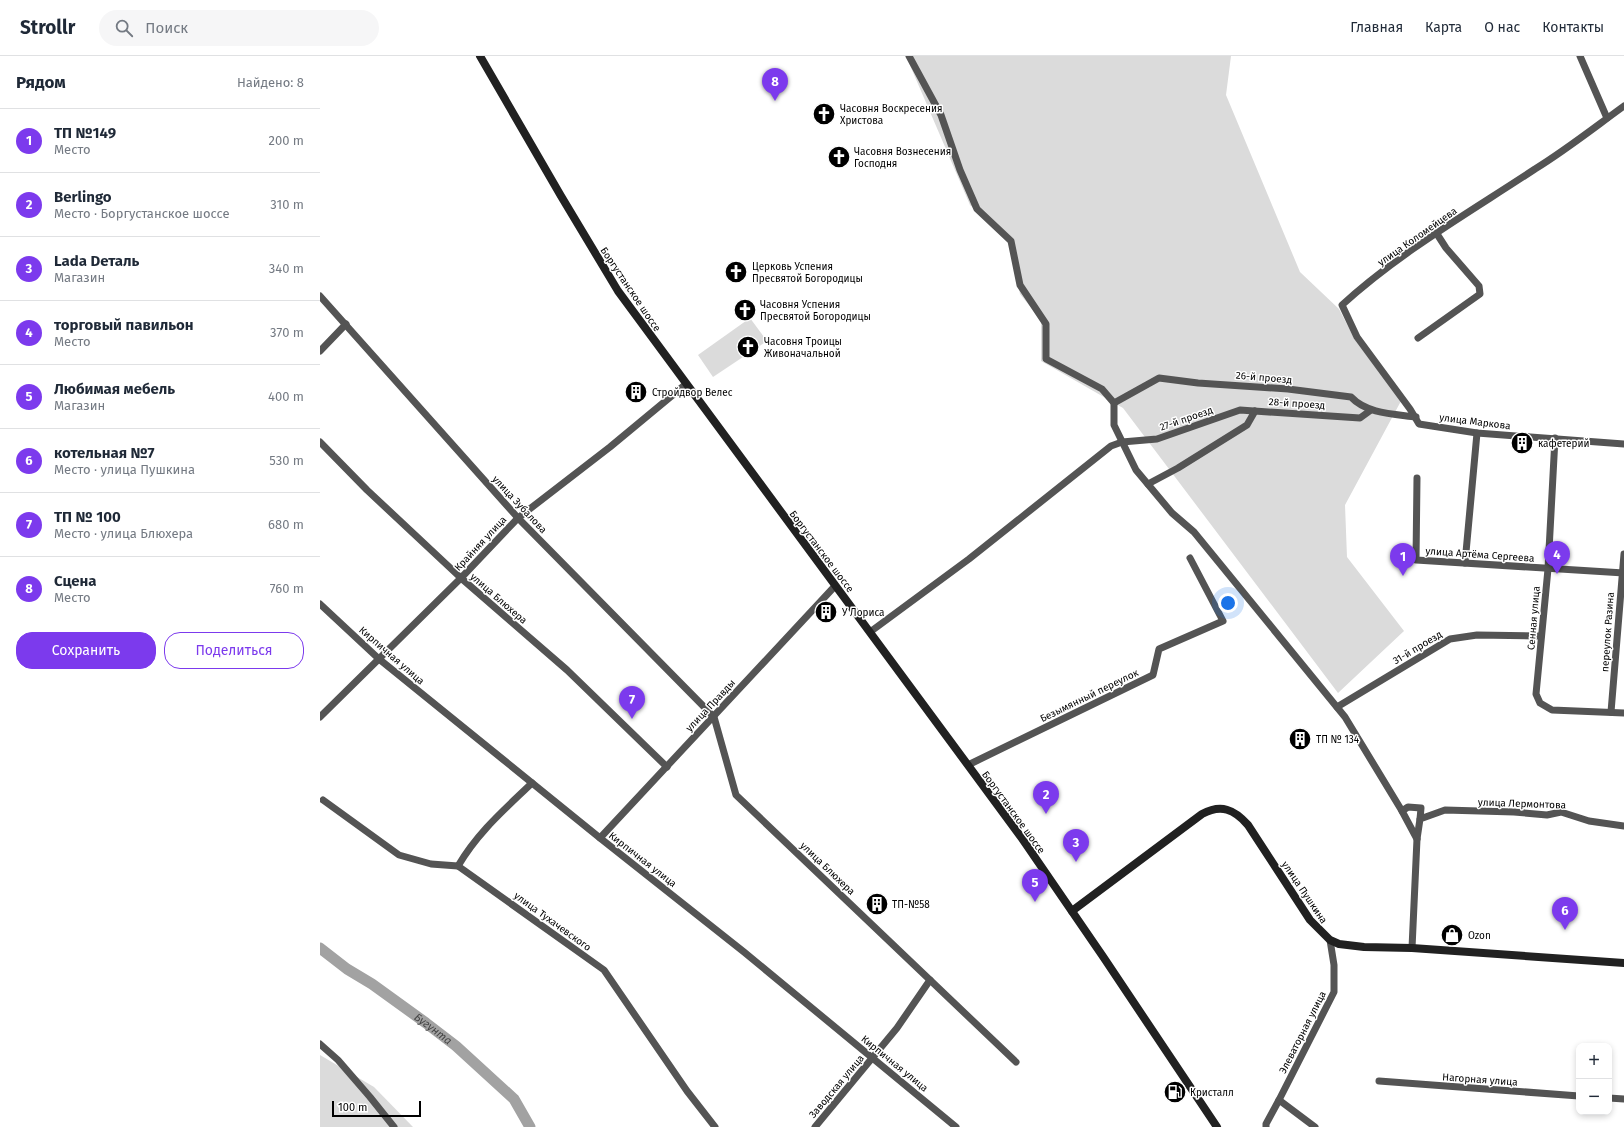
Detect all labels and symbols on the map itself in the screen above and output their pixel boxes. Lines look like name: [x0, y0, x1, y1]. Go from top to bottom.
pin: 8: [762, 68, 788, 101]
church icon: Часовня Воскресения Христова: [811, 101, 837, 127]
place label: Часовня Воскресения Христова: [840, 103, 942, 127]
church icon: Часовня Вознесения Господня: [826, 144, 852, 170]
place label: Часовня Вознесения Господня: [854, 146, 951, 170]
street label: улица Коломейцева: [1376, 205, 1459, 269]
street label: Боргустанское шоссе: [597, 245, 663, 334]
church icon: Церковь Успения Пресвятой Богородицы: [723, 259, 749, 285]
place label: Церковь Успения Пресвятой Богородицы: [752, 261, 863, 285]
church icon: Часовня Успения Пресвятой Богородицы: [732, 297, 758, 323]
place label: Часовня Успения Пресвятой Богородицы: [760, 299, 871, 323]
church icon: Часовня Троицы Живоначальной: [735, 334, 761, 360]
place label: Часовня Троицы Живоначальной: [764, 336, 842, 360]
street label: 26-й проезд: [1235, 370, 1293, 386]
building icon: Стройдвор Велес: [623, 379, 649, 405]
place label: Стройдвор Велес: [652, 387, 733, 399]
street label: 28-й проезд: [1268, 396, 1326, 412]
street label: 27-й проезд: [1158, 404, 1215, 434]
street label: улица Маркова: [1439, 412, 1511, 432]
building icon: кафетерий: [1509, 430, 1535, 456]
place label: кафетерий: [1538, 438, 1590, 450]
street label: улица Зубалова: [490, 473, 549, 536]
street label: Боргустанское шоссе: [787, 508, 856, 595]
street label: Крайняя улица: [452, 514, 509, 574]
pin: 4: [1544, 541, 1570, 574]
pin: 1: [1390, 543, 1416, 576]
street label: улица Артёма Сергеева: [1425, 544, 1535, 565]
street label: улица Блюхера: [468, 571, 529, 627]
street label: Сенная улица: [1525, 586, 1543, 651]
street label: переулок Разина: [1599, 592, 1617, 672]
your location: [1218, 593, 1238, 613]
building icon: У Лориса: [813, 599, 839, 625]
place label: У Лориса: [842, 607, 885, 619]
street label: Кирпичная улица: [356, 624, 426, 687]
street label: 31-й проезд: [1391, 628, 1445, 667]
street label: Безымянный переулок: [1038, 667, 1141, 725]
street label: улица Правды: [683, 677, 738, 734]
pin: 7: [619, 686, 645, 719]
building icon: ТП № 134: [1287, 726, 1313, 752]
place label: ТП № 134: [1316, 734, 1360, 746]
street label: Боргустанское шоссе: [979, 769, 1047, 856]
pin: 2: [1033, 781, 1059, 814]
street label: улица Лермонтова: [1478, 796, 1566, 812]
pin: 3: [1063, 829, 1089, 862]
street label: Кирпичная улица: [606, 830, 679, 890]
street label: улица Блюхера: [798, 840, 857, 898]
street label: улица Пушкина: [1279, 859, 1329, 926]
pin: 5: [1022, 869, 1048, 902]
street label: улица Тухачевского: [511, 890, 593, 954]
building icon: ТП-№58: [864, 891, 890, 917]
pin: 6: [1552, 897, 1578, 930]
place label: ТП-№58: [892, 899, 930, 911]
shop icon: Ozon: [1439, 922, 1465, 948]
place label: Ozon: [1468, 930, 1491, 942]
street label: Элеваторная улица: [1277, 989, 1329, 1076]
water label: Бугунта: [411, 1011, 454, 1047]
street label: Кирпичная улица: [858, 1033, 930, 1094]
street label: Заводская улица: [807, 1053, 867, 1121]
street label: Нагорная улица: [1442, 1071, 1518, 1089]
fuel station icon: Кристалл: [1162, 1079, 1188, 1105]
place label: Кристалл: [1190, 1087, 1234, 1099]
scale bar: [332, 1099, 421, 1118]

